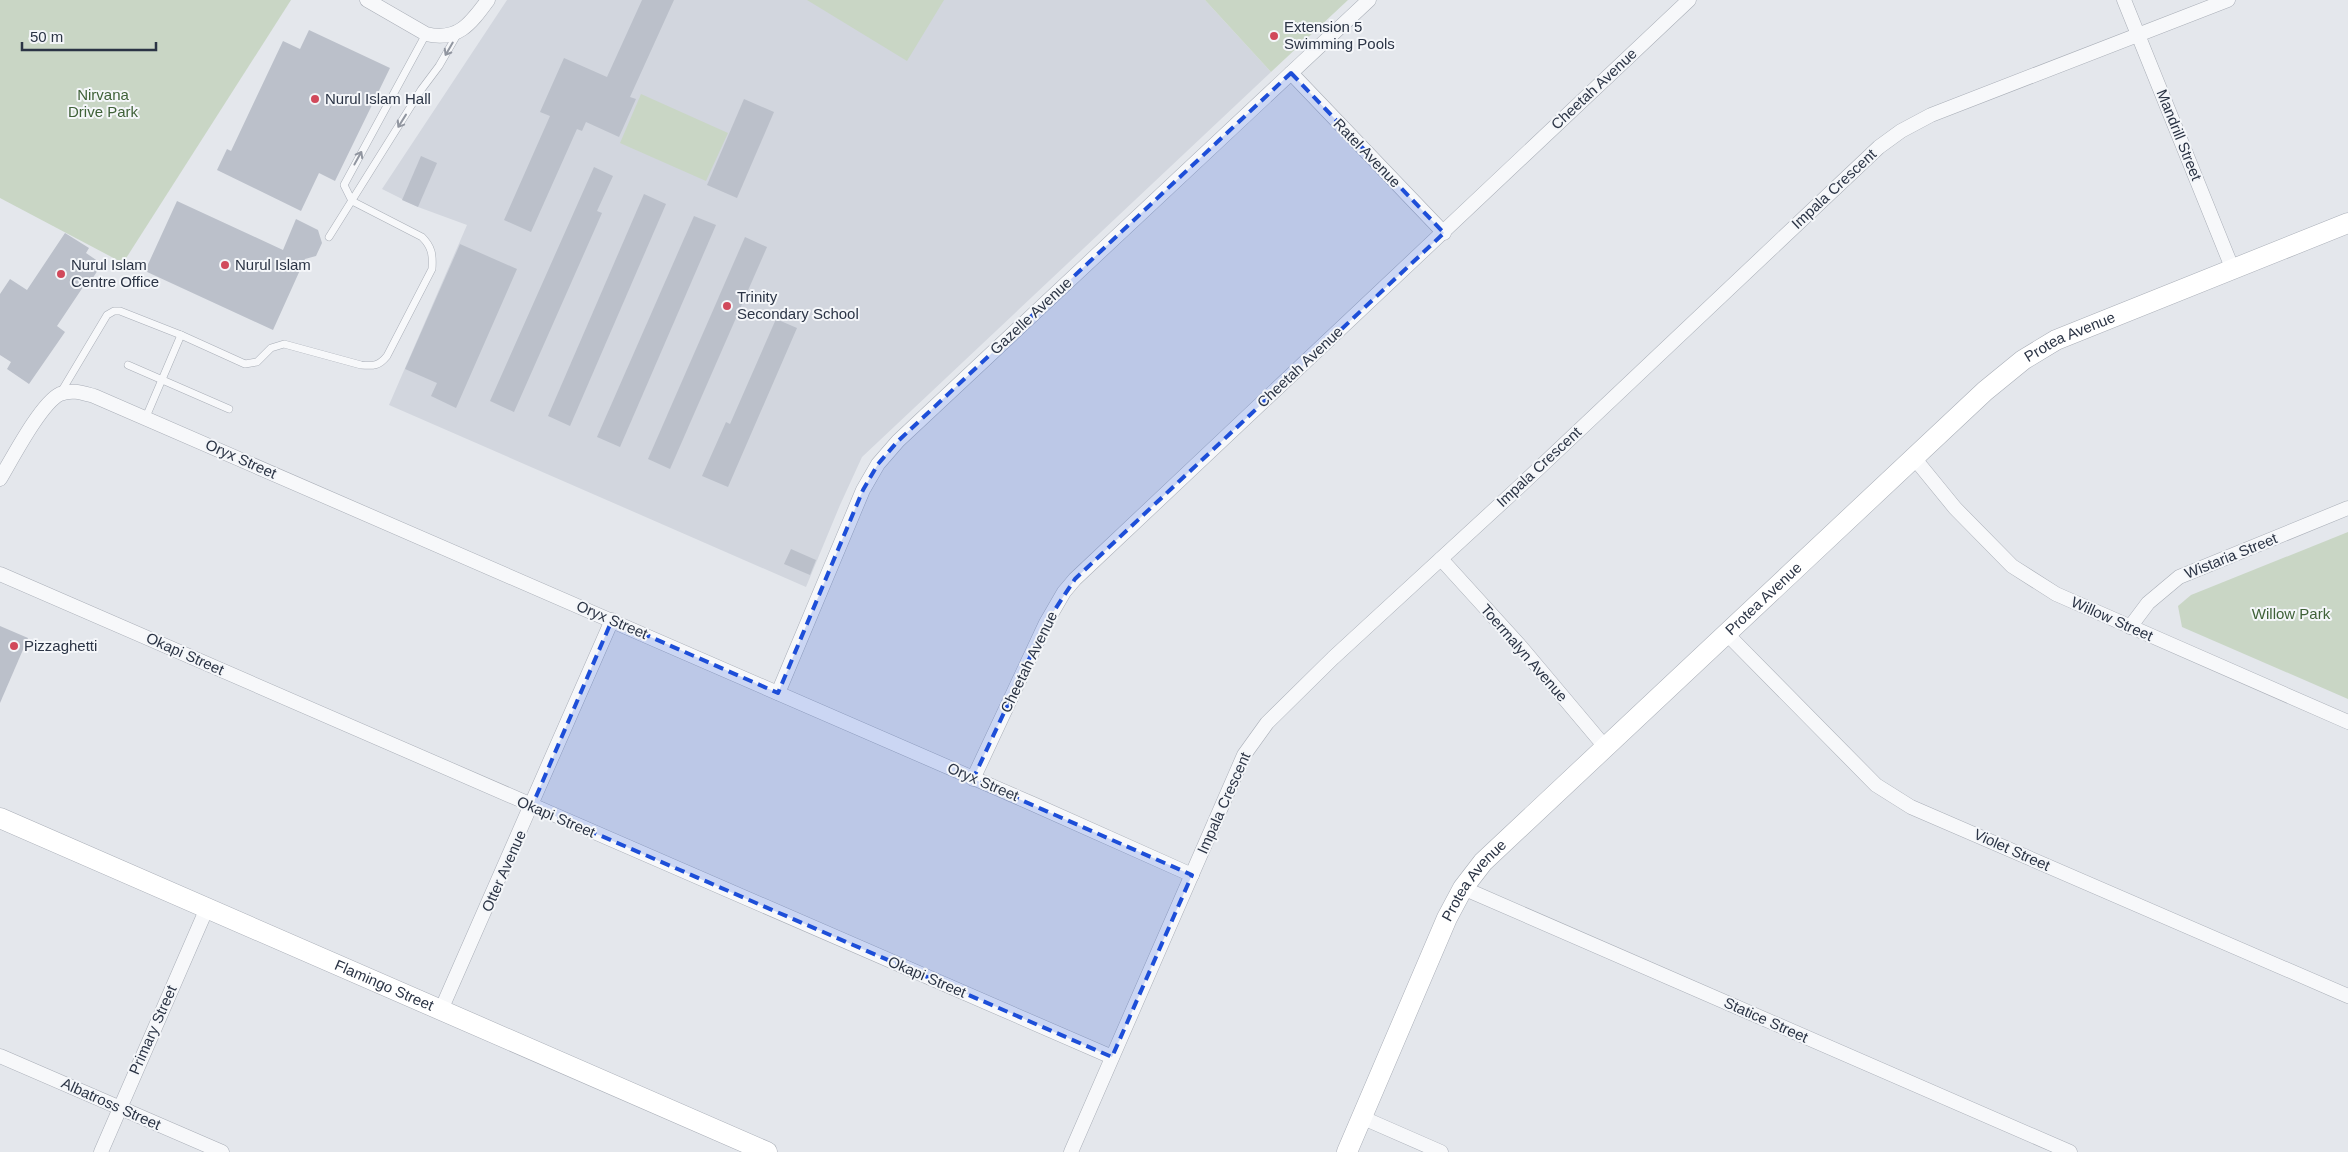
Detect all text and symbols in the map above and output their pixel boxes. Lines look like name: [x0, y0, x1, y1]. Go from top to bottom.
place label: Extension 5 Swimming Pools: [1284, 18, 1395, 52]
scale bar: [22, 20, 156, 52]
text: 50 m: [30, 28, 63, 45]
marker: Extension 5 Swimming Pools: [1268, 30, 1280, 42]
one-way arrow: [444, 42, 454, 57]
street label: Cheetah Avenue: [1547, 45, 1640, 133]
park label: Nirvana Drive Park: [68, 86, 139, 120]
street label: Mandrill Street: [2153, 87, 2206, 184]
place label: Nurul Islam Hall: [325, 90, 431, 107]
marker: Nurul Islam Hall: [309, 93, 321, 105]
one-way arrow: [397, 113, 407, 127]
street label: Ratel Avenue: [1330, 115, 1404, 191]
street label: Impala Crescent: [1788, 145, 1880, 232]
one-way arrow: [353, 151, 363, 166]
place label: Nurul Islam Centre Office: [71, 256, 159, 290]
place label: Nurul Islam: [235, 256, 311, 273]
marker: Nurul Islam: [219, 259, 231, 271]
marker: Nurul Islam Centre Office: [55, 268, 67, 280]
street label: Gazelle Avenue: [987, 274, 1075, 358]
place label: Trinity Secondary School: [737, 288, 859, 322]
marker: Trinity Secondary School: [721, 300, 733, 312]
street label: Protea Avenue: [2021, 308, 2117, 365]
street label: Cheetah Avenue: [1253, 323, 1346, 411]
street label: Impala Crescent: [1493, 423, 1585, 510]
street label: Oryx Street: [203, 435, 280, 482]
street label: Wistaria Street: [2182, 529, 2280, 582]
street label: Protea Avenue: [1722, 559, 1805, 638]
street label: Willow Street: [2069, 593, 2156, 644]
street label: Oryx Street: [574, 597, 651, 643]
street label: Toermalyn Avenue: [1478, 601, 1571, 705]
park label: Willow Park: [2252, 605, 2331, 622]
street label: Cheetah Avenue: [997, 608, 1060, 715]
street label: Okapi Street: [144, 629, 228, 679]
place label: Pizzaghetti: [24, 637, 97, 654]
marker: Pizzaghetti: [8, 640, 20, 652]
street label: Impala Crescent: [1194, 749, 1254, 856]
street label: Oryx Street: [945, 759, 1022, 805]
street label: Okapi Street: [515, 792, 599, 841]
street label: Violet Street: [1972, 825, 2054, 874]
street label: Otter Avenue: [478, 827, 529, 914]
street label: Protea Avenue: [1438, 836, 1509, 924]
street label: Okapi Street: [886, 952, 970, 1001]
street label: Flamingo Street: [332, 956, 437, 1014]
street label: Primary Street: [125, 982, 180, 1077]
street label: Statice Street: [1722, 993, 1812, 1046]
street label: Albatross Street: [59, 1074, 164, 1133]

